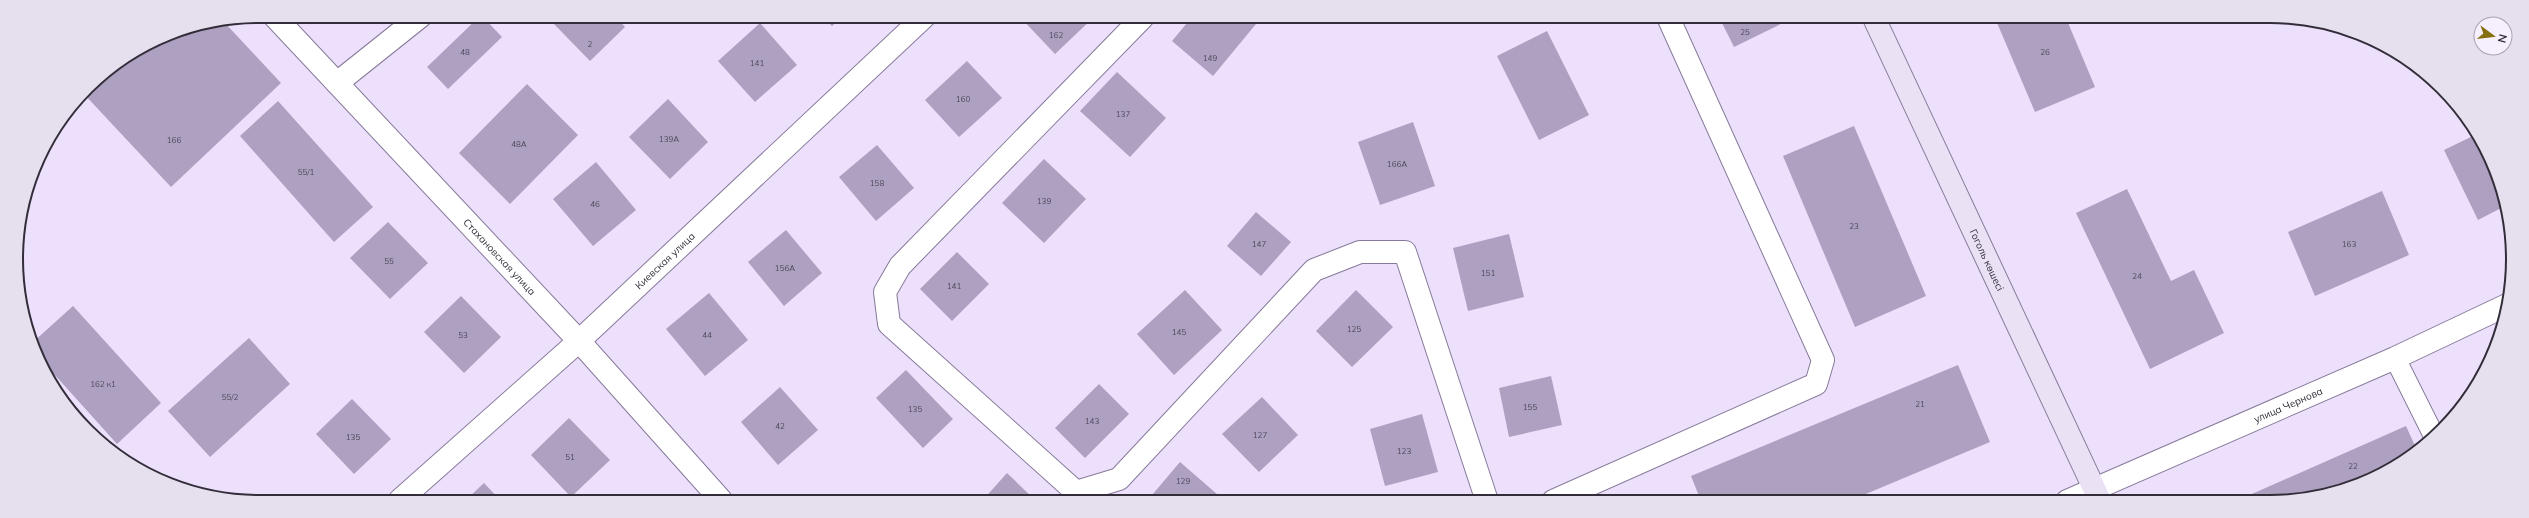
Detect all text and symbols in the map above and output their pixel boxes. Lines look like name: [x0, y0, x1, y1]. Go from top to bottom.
north arrow: [2473, 16, 2513, 56]
house number: 25: [1740, 27, 1750, 37]
house number: 162: [1049, 30, 1063, 40]
text: N: [2495, 33, 2510, 44]
house number: 2: [588, 39, 593, 49]
house number: 48: [460, 47, 470, 57]
house number: 26: [2040, 47, 2050, 57]
house number: 149: [1203, 53, 1217, 63]
house number: 141: [750, 58, 764, 68]
house number: 160: [956, 94, 970, 104]
house number: 137: [1116, 109, 1130, 119]
house number: 139А: [659, 134, 679, 144]
house number: 166: [167, 135, 181, 145]
house number: 48А: [511, 139, 527, 149]
house number: 166А: [1387, 159, 1407, 169]
house number: 55/1: [298, 167, 315, 177]
house number: 158: [870, 178, 884, 188]
house number: 139: [1037, 196, 1051, 206]
house number: 46: [590, 199, 600, 209]
street label: Стахановская улица: [461, 216, 539, 298]
house number: 23: [1849, 221, 1859, 231]
street label: Гоголь көшесі: [1967, 227, 2007, 293]
street label: Киевская улица: [632, 229, 697, 292]
house number: 147: [1252, 239, 1266, 249]
house number: 163: [2342, 239, 2356, 249]
house number: 55: [384, 256, 394, 266]
house number: 156А: [775, 263, 795, 273]
house number: 151: [1481, 268, 1495, 278]
house number: 24: [2132, 271, 2142, 281]
house number: 141: [947, 281, 961, 291]
house number: 125: [1347, 324, 1361, 334]
house number: 145: [1172, 327, 1186, 337]
house number: 53: [458, 330, 468, 340]
house number: 44: [702, 330, 712, 340]
house number: 162 к1: [90, 379, 116, 389]
street label: улица Чернова: [2251, 384, 2324, 425]
house number: 55/2: [222, 392, 239, 402]
house number: 21: [1915, 399, 1925, 409]
house number: 155: [1523, 402, 1537, 412]
house number: 135: [908, 404, 922, 414]
house number: 143: [1085, 416, 1099, 426]
house number: 42: [775, 421, 785, 431]
house number: 127: [1253, 430, 1267, 440]
house number: 135: [346, 432, 360, 442]
house number: 123: [1397, 446, 1411, 456]
house number: 51: [565, 452, 575, 462]
house number: 22: [2348, 461, 2358, 471]
house number: 129: [1176, 476, 1190, 486]

